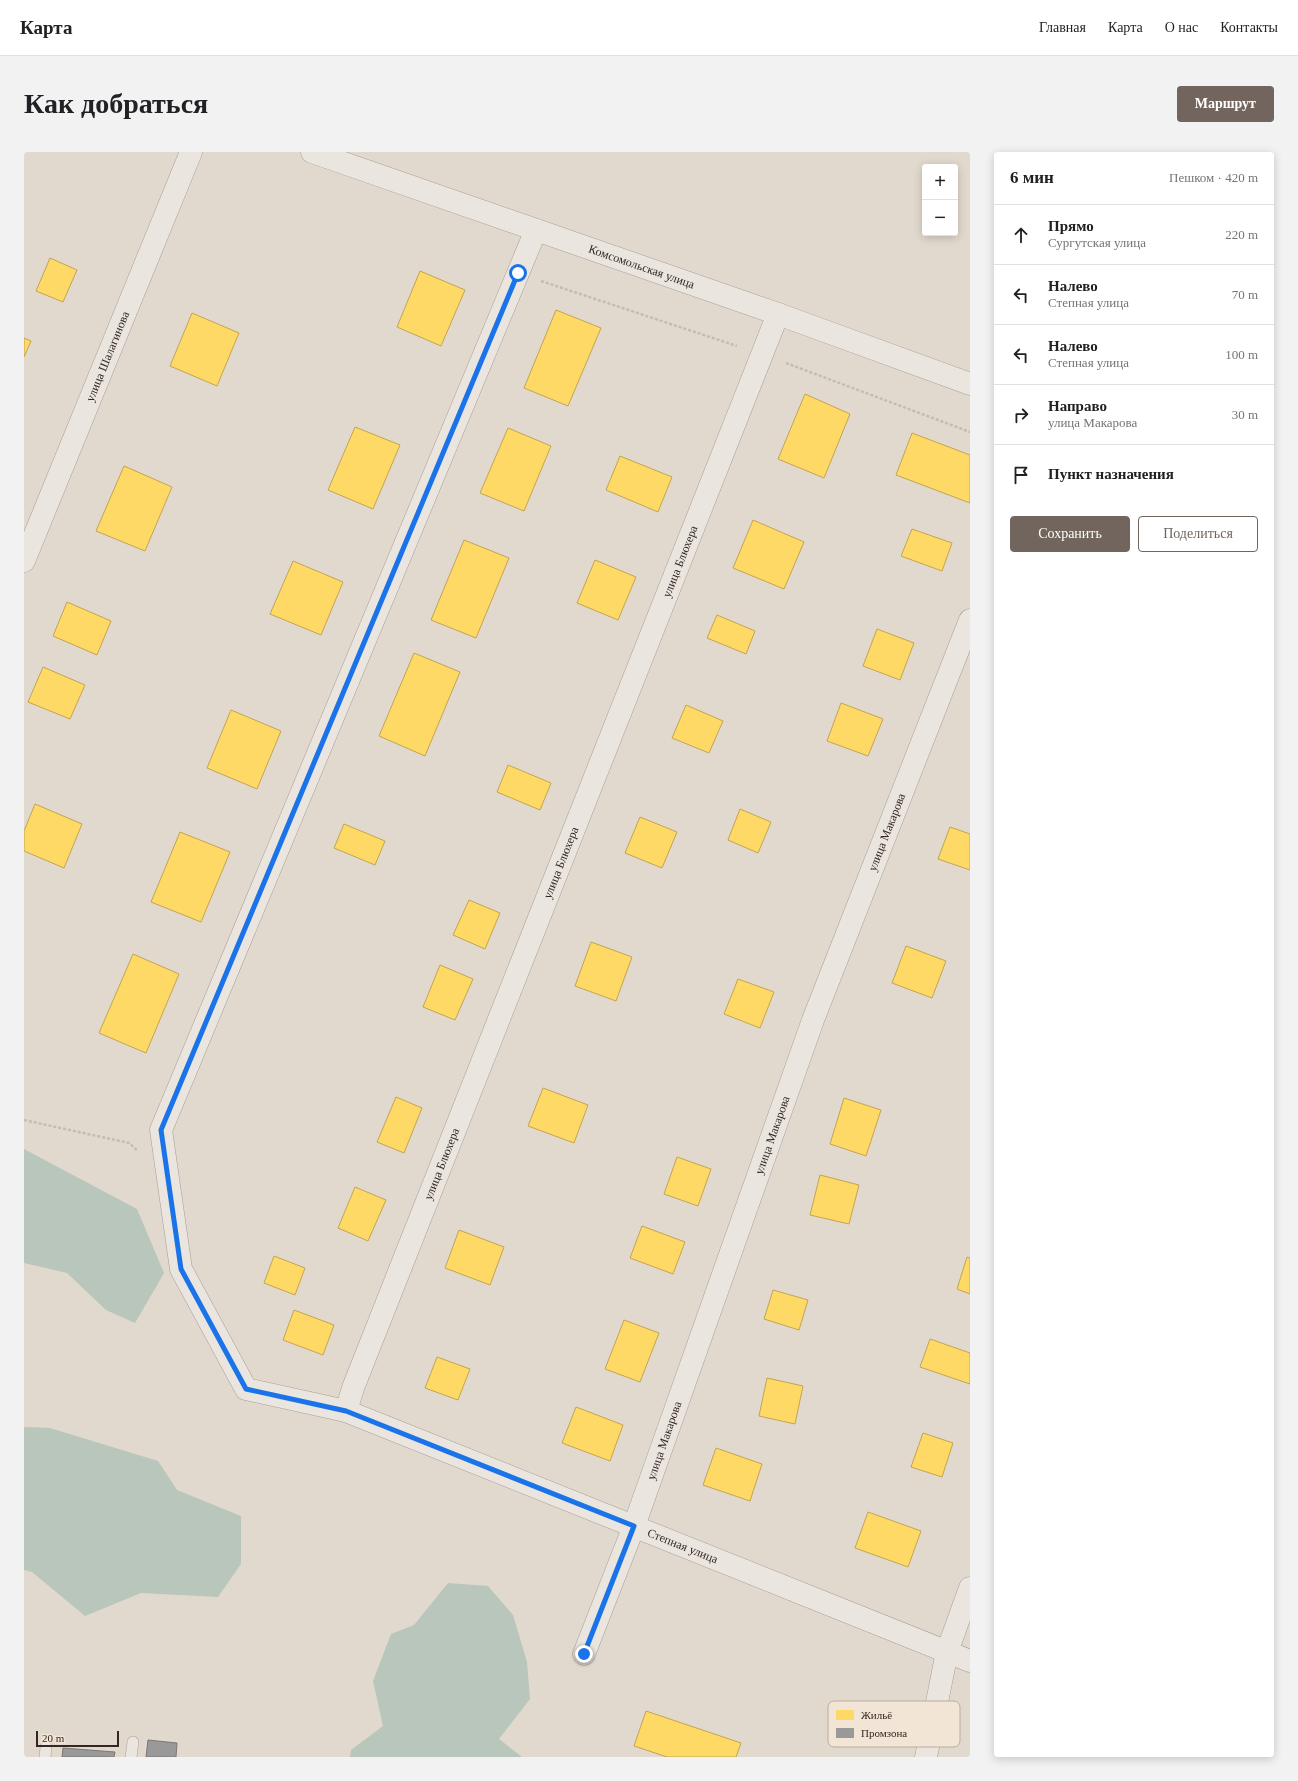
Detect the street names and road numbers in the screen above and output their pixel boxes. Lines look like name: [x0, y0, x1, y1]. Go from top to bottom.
street label: Комсомольская улица: [587, 242, 697, 292]
street label: улица Шалагинова: [83, 309, 132, 404]
street label: улица Блюхера: [660, 523, 701, 599]
street label: улица Макарова: [865, 791, 909, 873]
street label: улица Блюхера: [540, 824, 582, 901]
street label: улица Макарова: [752, 1093, 793, 1176]
street label: улица Блюхера: [421, 1125, 462, 1202]
street label: улица Макарова: [644, 1399, 685, 1482]
street label: Степная улица: [645, 1525, 721, 1567]

